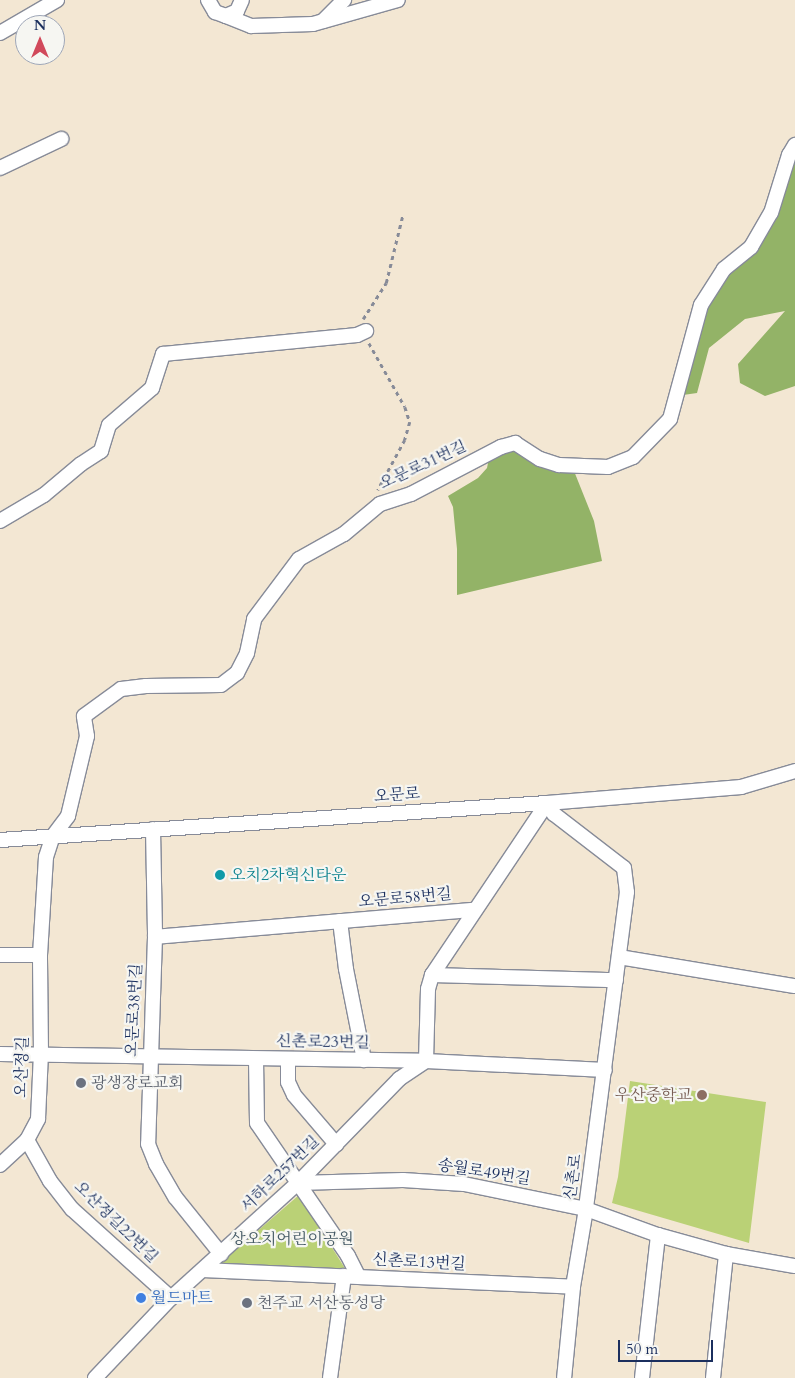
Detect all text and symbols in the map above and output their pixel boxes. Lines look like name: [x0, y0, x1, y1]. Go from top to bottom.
north arrow: [15, 15, 65, 65]
text: N: [34, 16, 46, 35]
street label: 오문로31번길: [376, 437, 470, 493]
street label: 오문로: [373, 784, 421, 806]
place label: 오치2차혁신타운: [230, 865, 346, 885]
marker: 오치2차혁신타운: [214, 869, 226, 881]
street label: 오문로58번길: [358, 884, 452, 912]
street label: 오문로38번길: [122, 963, 146, 1057]
street label: 신촌로23번길: [276, 1032, 370, 1052]
street label: 오산정길: [11, 1036, 33, 1098]
place label: 광생장로교회: [91, 1073, 184, 1093]
marker: 광생장로교회: [75, 1077, 87, 1089]
place label: 우산중학교: [615, 1085, 692, 1105]
marker: 우산중학교: [696, 1089, 708, 1101]
street label: 서하로257번길: [237, 1132, 323, 1216]
street label: 신촌로: [560, 1153, 586, 1201]
street label: 송월로49번길: [436, 1155, 532, 1189]
street label: 오산정길22번길: [70, 1177, 162, 1267]
park label: 상오치어린이공원: [230, 1229, 354, 1249]
street label: 신촌로13번길: [372, 1250, 466, 1274]
place label: 월드마트: [151, 1288, 213, 1308]
marker: 월드마트: [135, 1292, 147, 1304]
place label: 천주교 서산동성당: [257, 1293, 385, 1313]
marker: 천주교 서산동성당: [241, 1297, 253, 1309]
scale bar: [620, 1330, 715, 1362]
text: 50 m: [626, 1339, 658, 1359]

